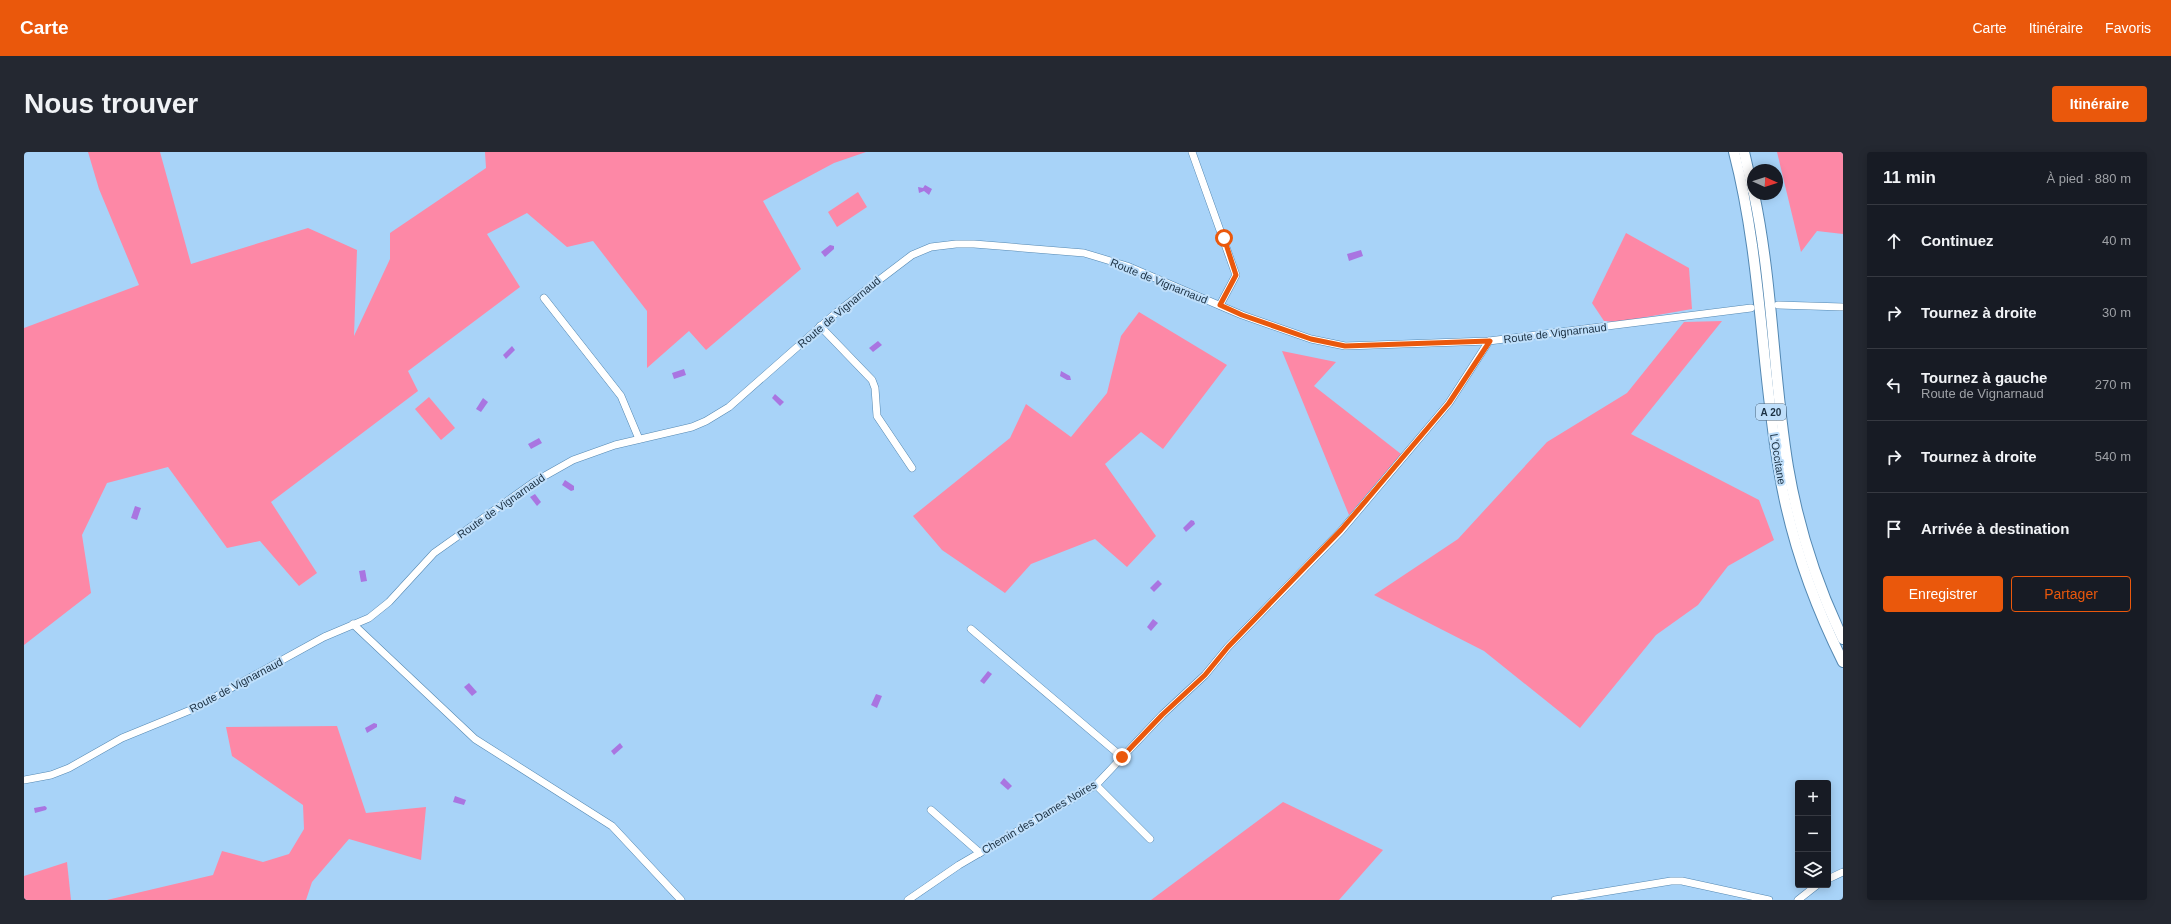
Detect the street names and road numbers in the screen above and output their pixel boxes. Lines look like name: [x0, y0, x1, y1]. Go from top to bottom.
street label: Route de Vignarnaud: [1109, 256, 1209, 306]
street label: Route de Vignarnaud: [795, 274, 883, 350]
street label: Route de Vignarnaud: [1503, 321, 1607, 345]
road number: A 20: [1756, 404, 1786, 420]
street label: L'Occitane: [1768, 433, 1788, 485]
street label: Route de Vignarnaud: [455, 471, 547, 541]
street label: Route de Vignarnaud: [187, 655, 285, 715]
street label: Chemin des Dames Noires: [980, 778, 1099, 856]

